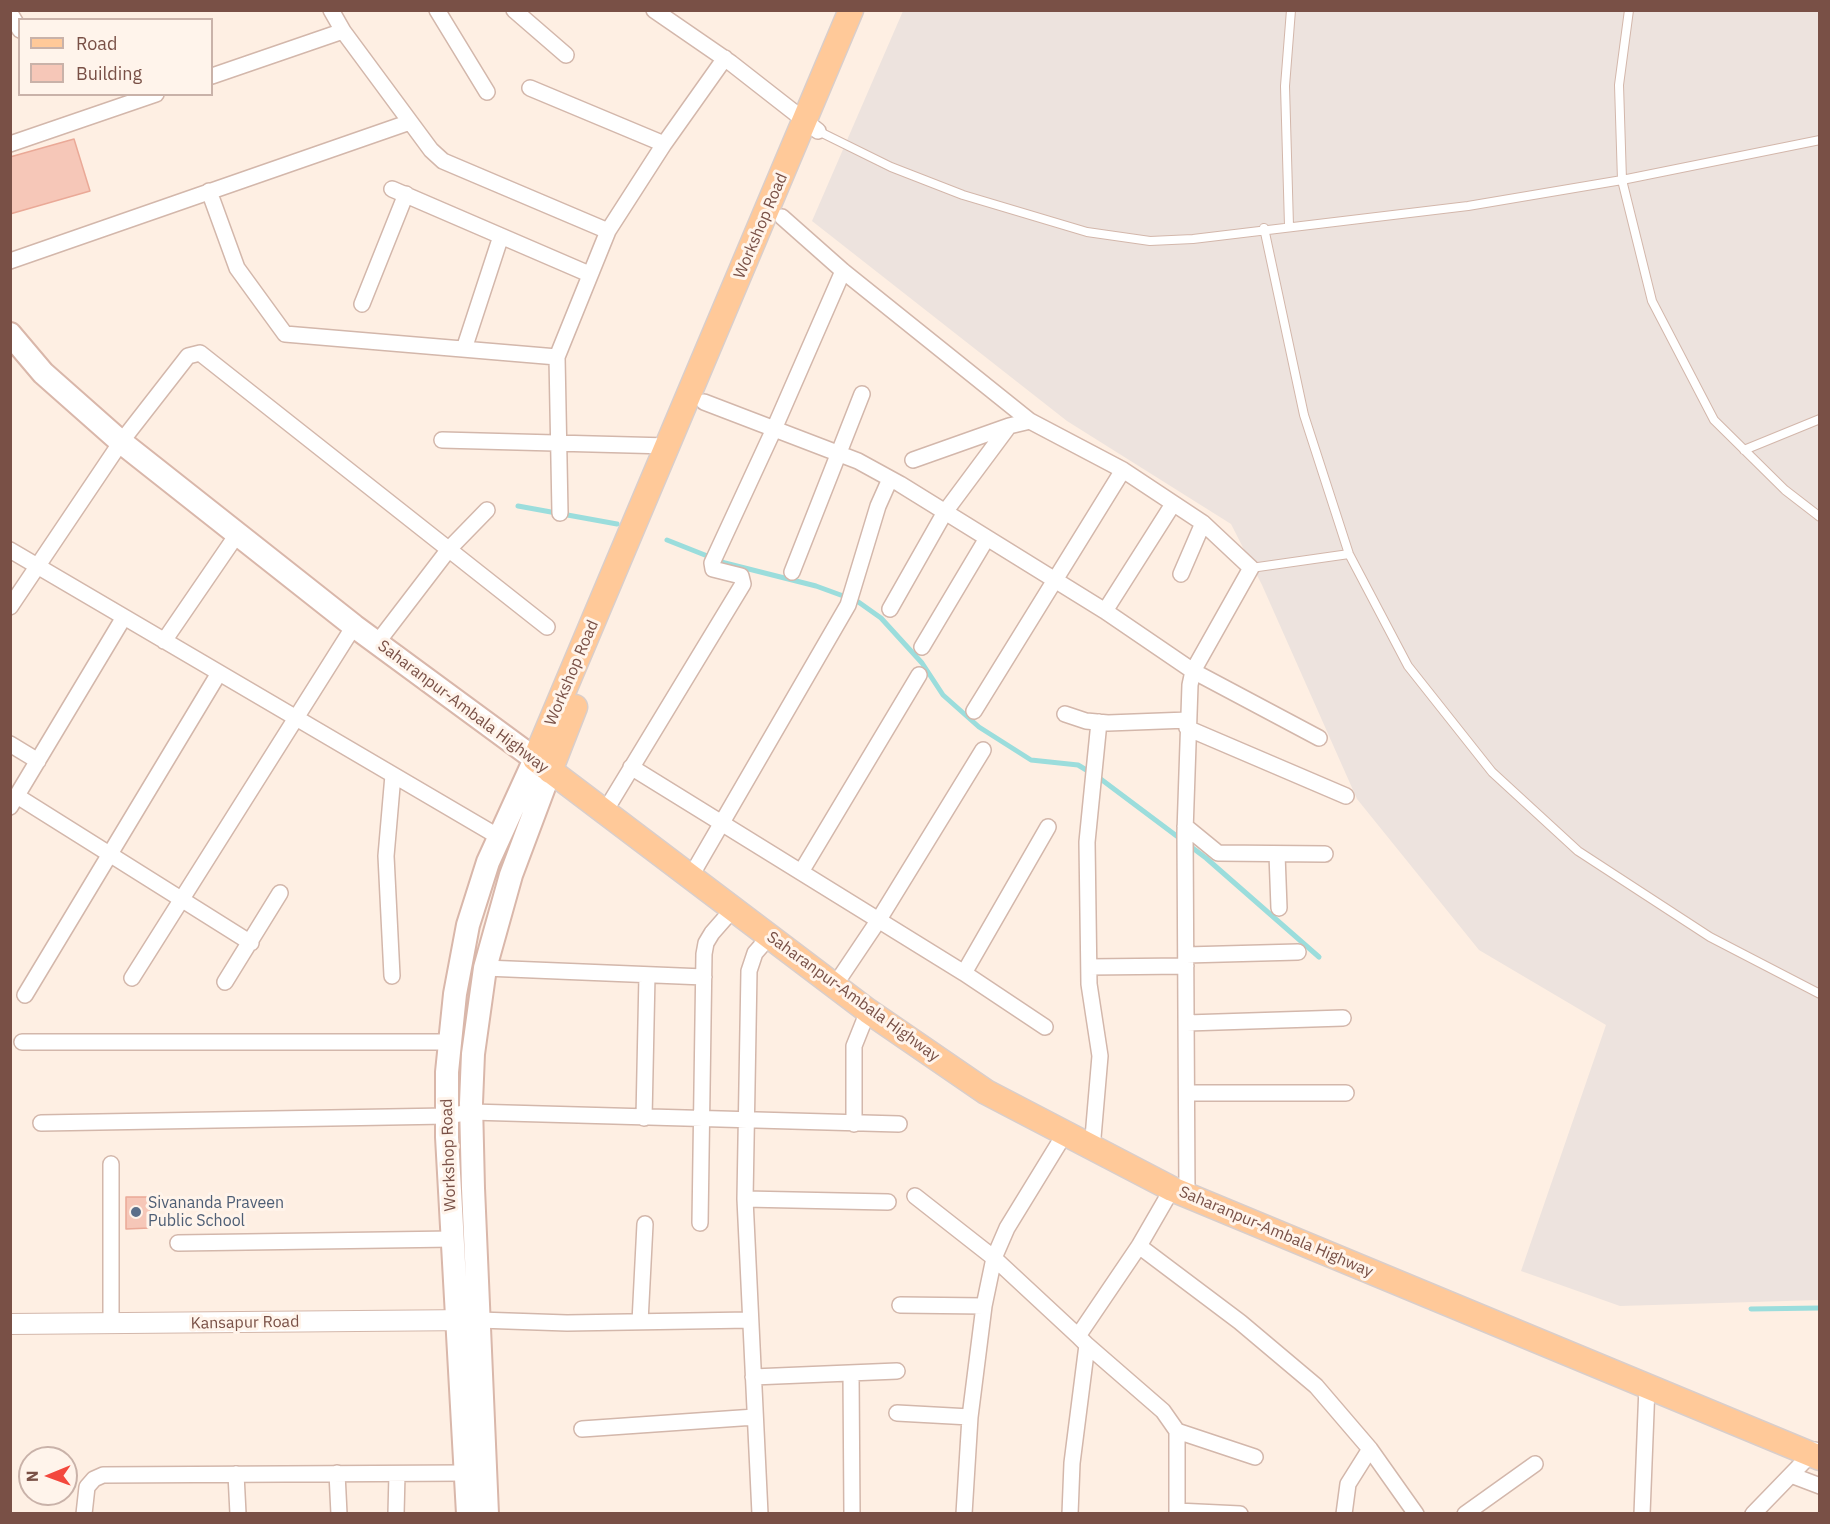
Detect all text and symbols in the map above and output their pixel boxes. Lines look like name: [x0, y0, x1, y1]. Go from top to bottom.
legend: [18, 18, 213, 96]
text: Road: [76, 32, 117, 55]
text: Building: [76, 62, 142, 85]
street label: Workshop Road: [730, 170, 792, 282]
street label: Workshop Road: [541, 617, 603, 729]
street label: Saharanpur-Ambala Highway: [374, 636, 552, 778]
street label: Saharanpur-Ambala Highway: [763, 928, 943, 1066]
street label: Workshop Road: [437, 1098, 461, 1212]
street label: Saharanpur-Ambala Highway: [1176, 1182, 1376, 1282]
place label: Sivananda Praveen Public School: [148, 1193, 284, 1231]
marker: Sivananda Praveen Public School: [129, 1205, 143, 1219]
street label: Kansapur Road: [191, 1312, 299, 1334]
north arrow: [18, 1446, 78, 1506]
text: N: [22, 1470, 42, 1482]

